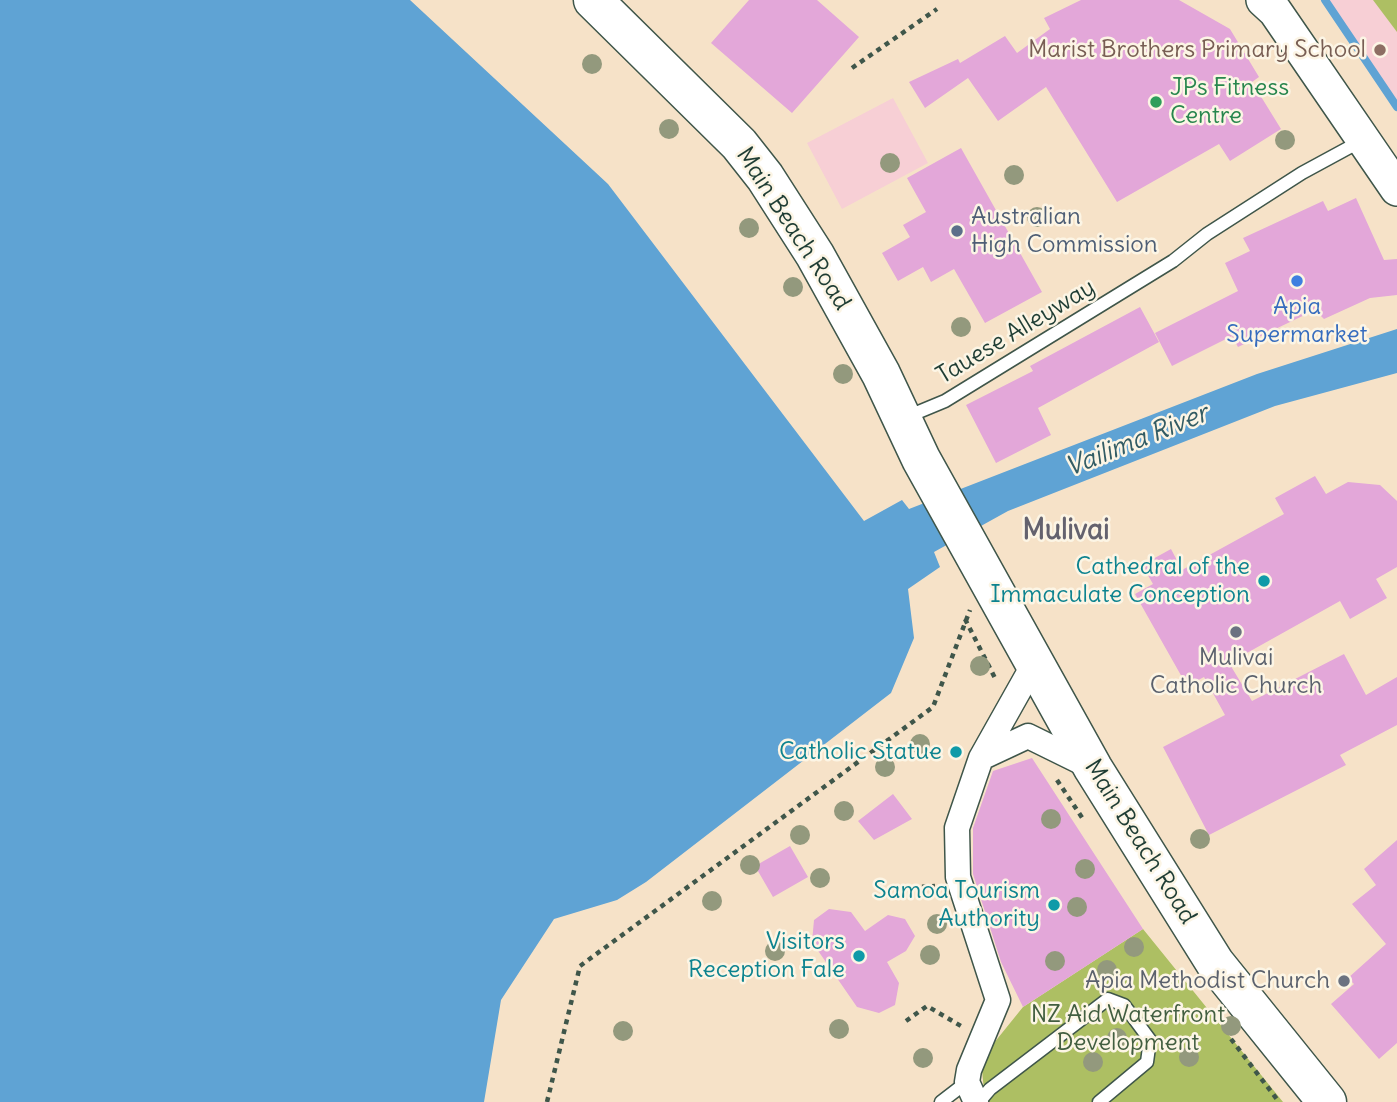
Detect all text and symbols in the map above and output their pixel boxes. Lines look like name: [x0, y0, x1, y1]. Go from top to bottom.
place label: Marist Brothers Primary School: [1028, 36, 1366, 64]
marker: Marist Brothers Primary School: [1372, 42, 1388, 58]
place label: JPs Fitness Centre: [1170, 74, 1289, 130]
marker: JPs Fitness Centre: [1148, 94, 1164, 110]
street label: Main Beach Road: [730, 142, 856, 316]
place label: Australian High Commission: [971, 203, 1158, 259]
marker: Australian High Commission: [949, 223, 965, 239]
street label: Tauese Alleyway: [932, 273, 1100, 391]
marker: Apia Supermarket: [1289, 273, 1305, 289]
place label: Apia Supermarket: [1226, 293, 1368, 349]
water label: Vailima River: [1061, 398, 1213, 484]
district label: Mulivai: [1022, 514, 1110, 548]
place label: Cathedral of the Immaculate Conception: [990, 553, 1250, 609]
marker: Cathedral of the Immaculate Conception: [1256, 573, 1272, 589]
marker: Mulivai Catholic Church: [1228, 624, 1244, 640]
place label: Mulivai Catholic Church: [1150, 644, 1322, 700]
place label: Catholic Statue: [779, 738, 942, 766]
marker: Catholic Statue: [948, 744, 964, 760]
street label: Main Beach Road: [1078, 755, 1202, 929]
place label: Samoa Tourism Authority: [873, 877, 1040, 933]
marker: Samoa Tourism Authority: [1046, 897, 1062, 913]
place label: Visitors Reception Fale: [688, 928, 845, 984]
marker: Visitors Reception Fale: [851, 948, 867, 964]
place label: Apia Methodist Church: [1085, 967, 1330, 995]
marker: Apia Methodist Church: [1336, 973, 1352, 989]
park label: NZ Aid Waterfront Development: [1031, 1001, 1225, 1057]

